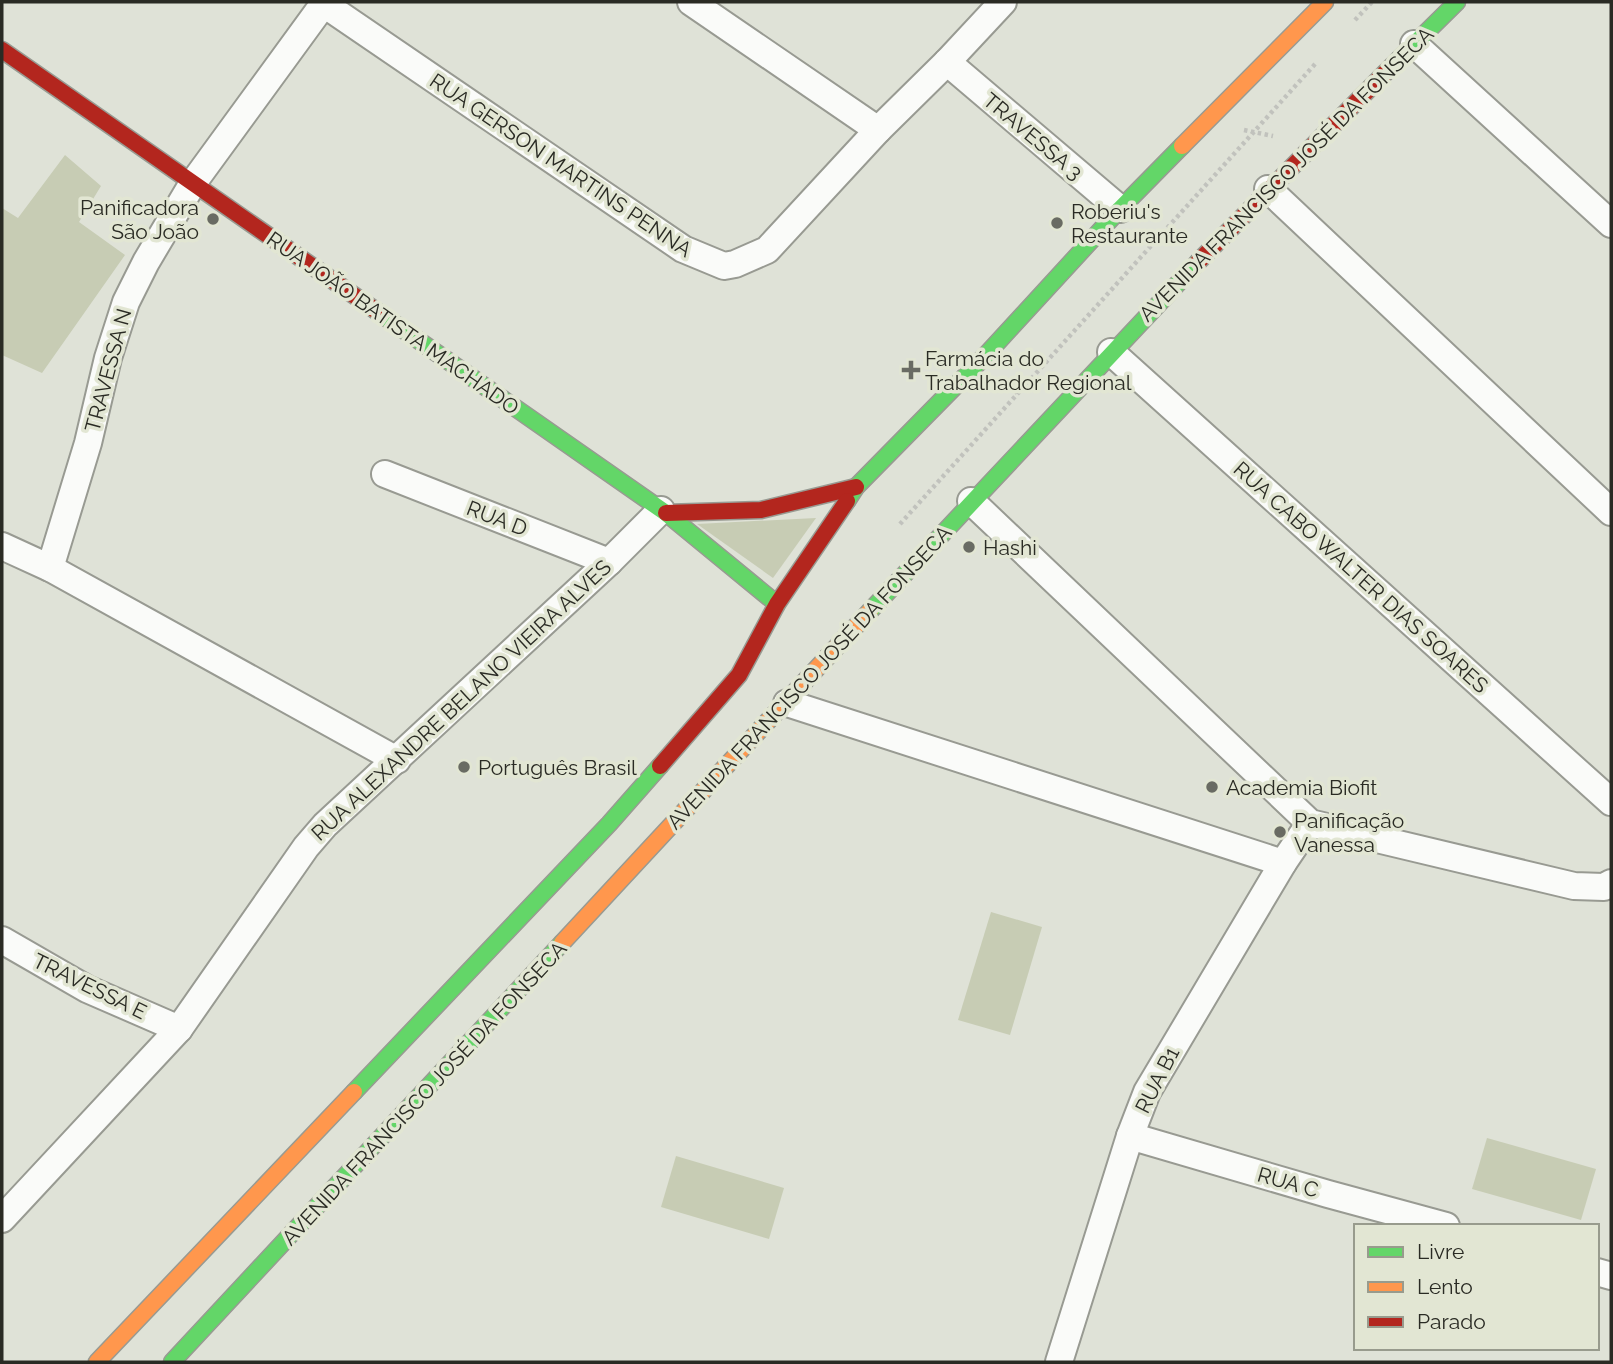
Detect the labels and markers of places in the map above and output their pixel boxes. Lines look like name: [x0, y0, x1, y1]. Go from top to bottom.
place label: Panificadora São João: [80, 195, 199, 244]
place label: Roberiu's Restaurante: [1071, 199, 1188, 248]
marker: Panificadora São João: [205, 211, 221, 227]
marker: Roberiu's Restaurante: [1049, 215, 1065, 231]
place label: Farmácia do Trabalhador Regional: [925, 346, 1132, 395]
marker: Farmácia do Trabalhador Regional: [903, 362, 919, 378]
place label: Hashi: [983, 535, 1037, 560]
marker: Hashi: [961, 539, 977, 555]
place label: Português Brasil: [478, 755, 637, 780]
marker: Português Brasil: [456, 759, 472, 775]
place label: Academia Biofit: [1226, 775, 1377, 800]
marker: Academia Biofit: [1204, 779, 1220, 795]
place label: Panificação Vanessa: [1294, 808, 1404, 857]
marker: Panificação Vanessa: [1272, 824, 1288, 840]

